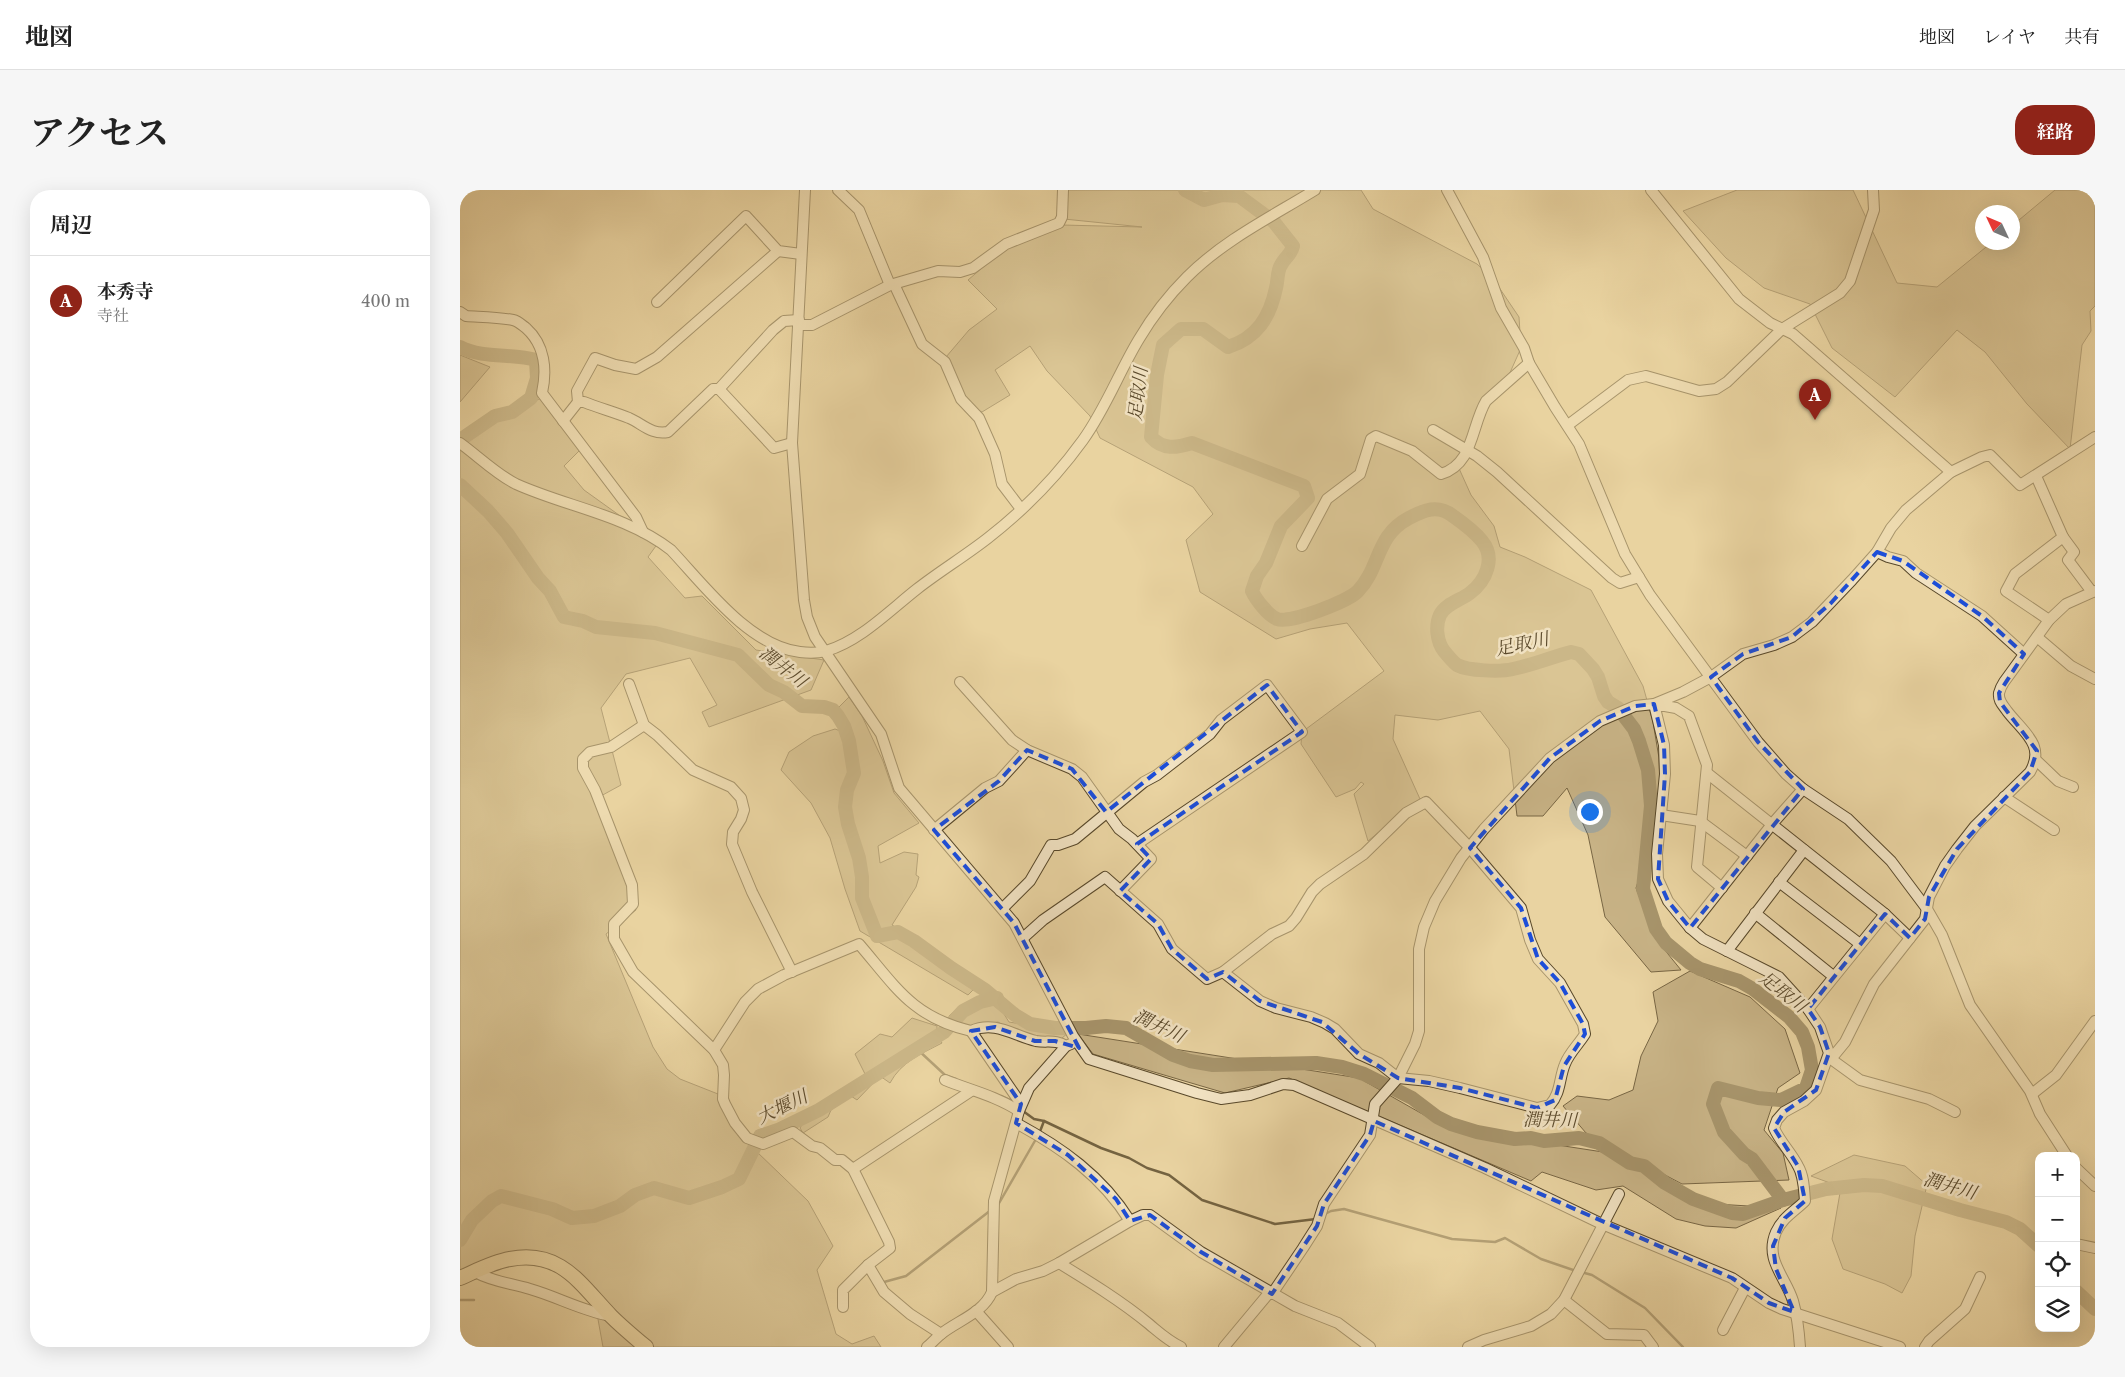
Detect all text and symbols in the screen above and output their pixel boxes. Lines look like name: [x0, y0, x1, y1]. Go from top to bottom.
text: 地図: [25, 22, 73, 51]
text: 地図: [1919, 26, 1955, 48]
text: レイヤ: [1983, 26, 2036, 48]
text: 共有: [2064, 26, 2100, 48]
button: 経路: [2015, 105, 2095, 155]
text: アクセス: [30, 111, 169, 154]
north arrow: [1975, 205, 2020, 250]
text: 周辺: [50, 212, 92, 237]
text: 本秀寺: [97, 280, 154, 303]
text: A: [60, 291, 72, 311]
text: 400 m: [361, 291, 410, 311]
text: 寺社: [97, 305, 129, 325]
water label: 足取川: [1124, 364, 1152, 422]
pin: A: [1799, 379, 1831, 420]
water label: 足取川: [1493, 627, 1553, 660]
water label: 潤井川: [755, 642, 813, 694]
your location: [1577, 799, 1603, 825]
water label: 足取川: [1755, 967, 1813, 1019]
water label: 潤井川: [1130, 1005, 1190, 1048]
water label: 大堰川: [753, 1084, 813, 1129]
water label: 潤井川: [1523, 1109, 1579, 1132]
map controls: [2035, 1152, 2080, 1332]
button: +: [2035, 1152, 2080, 1197]
water label: 潤井川: [1921, 1168, 1981, 1205]
button: −: [2035, 1197, 2080, 1242]
button: locate: [2035, 1242, 2080, 1287]
button: layers: [2035, 1287, 2080, 1332]

